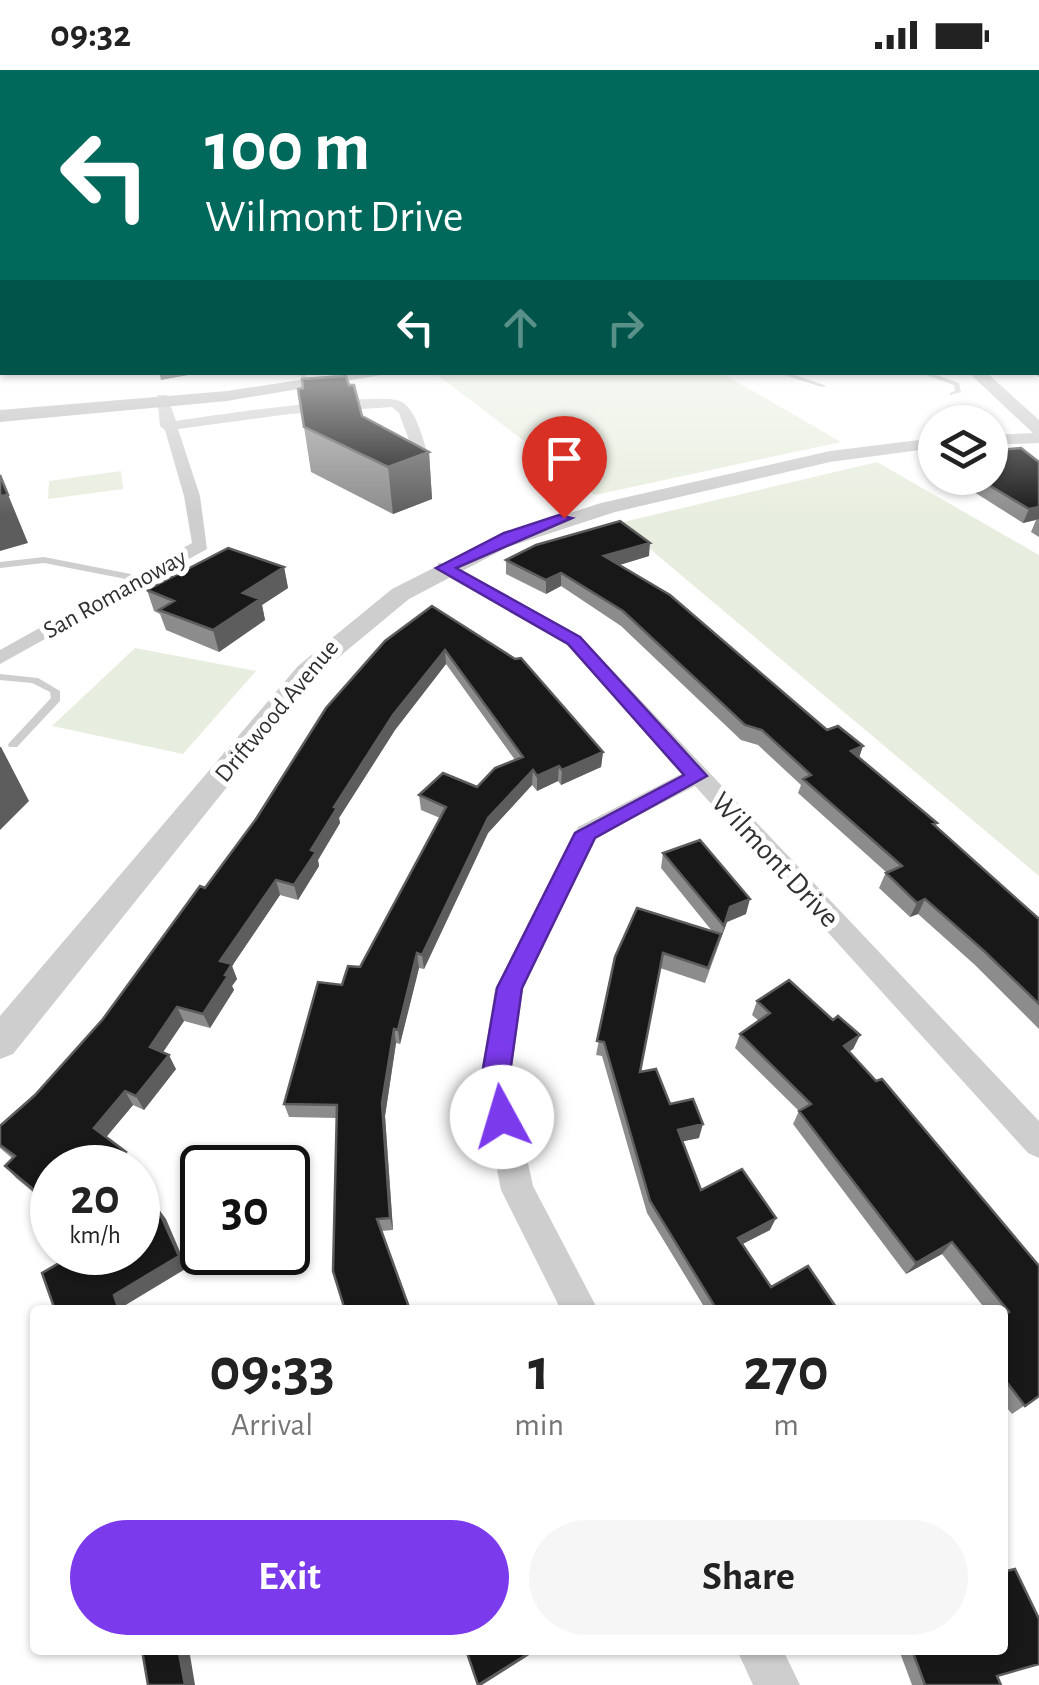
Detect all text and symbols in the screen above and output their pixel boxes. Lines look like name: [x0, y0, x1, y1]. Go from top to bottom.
text: 09:32: [50, 16, 131, 54]
icon: left: [40, 110, 170, 240]
text: 100 m: [205, 113, 370, 183]
text: Wilmont Drive: [205, 195, 463, 240]
icon: left: [388, 300, 443, 355]
icon: ahead: [493, 300, 548, 355]
icon: right: [598, 300, 653, 355]
map controls: [918, 405, 1008, 495]
button: layers: [918, 405, 1008, 495]
pin: [522, 416, 607, 519]
icon: arrive: [537, 431, 592, 486]
street label: San Romanoway: [39, 544, 191, 644]
street label: Driftwood Avenue: [211, 635, 343, 787]
street label: Wilmont Drive: [705, 787, 845, 933]
position arrow: [450, 1065, 554, 1169]
speed limit sign: 30: [180, 1145, 310, 1275]
text: 20: [70, 1173, 120, 1223]
text: km/h: [69, 1223, 121, 1248]
text: 09:33: [209, 1341, 335, 1401]
text: 1: [528, 1341, 550, 1401]
text: 270: [743, 1341, 829, 1401]
text: Arrival: [231, 1409, 313, 1441]
text: min: [514, 1409, 564, 1441]
text: m: [773, 1409, 799, 1441]
button: Exit: [70, 1520, 509, 1635]
button: Share: [529, 1520, 968, 1635]

